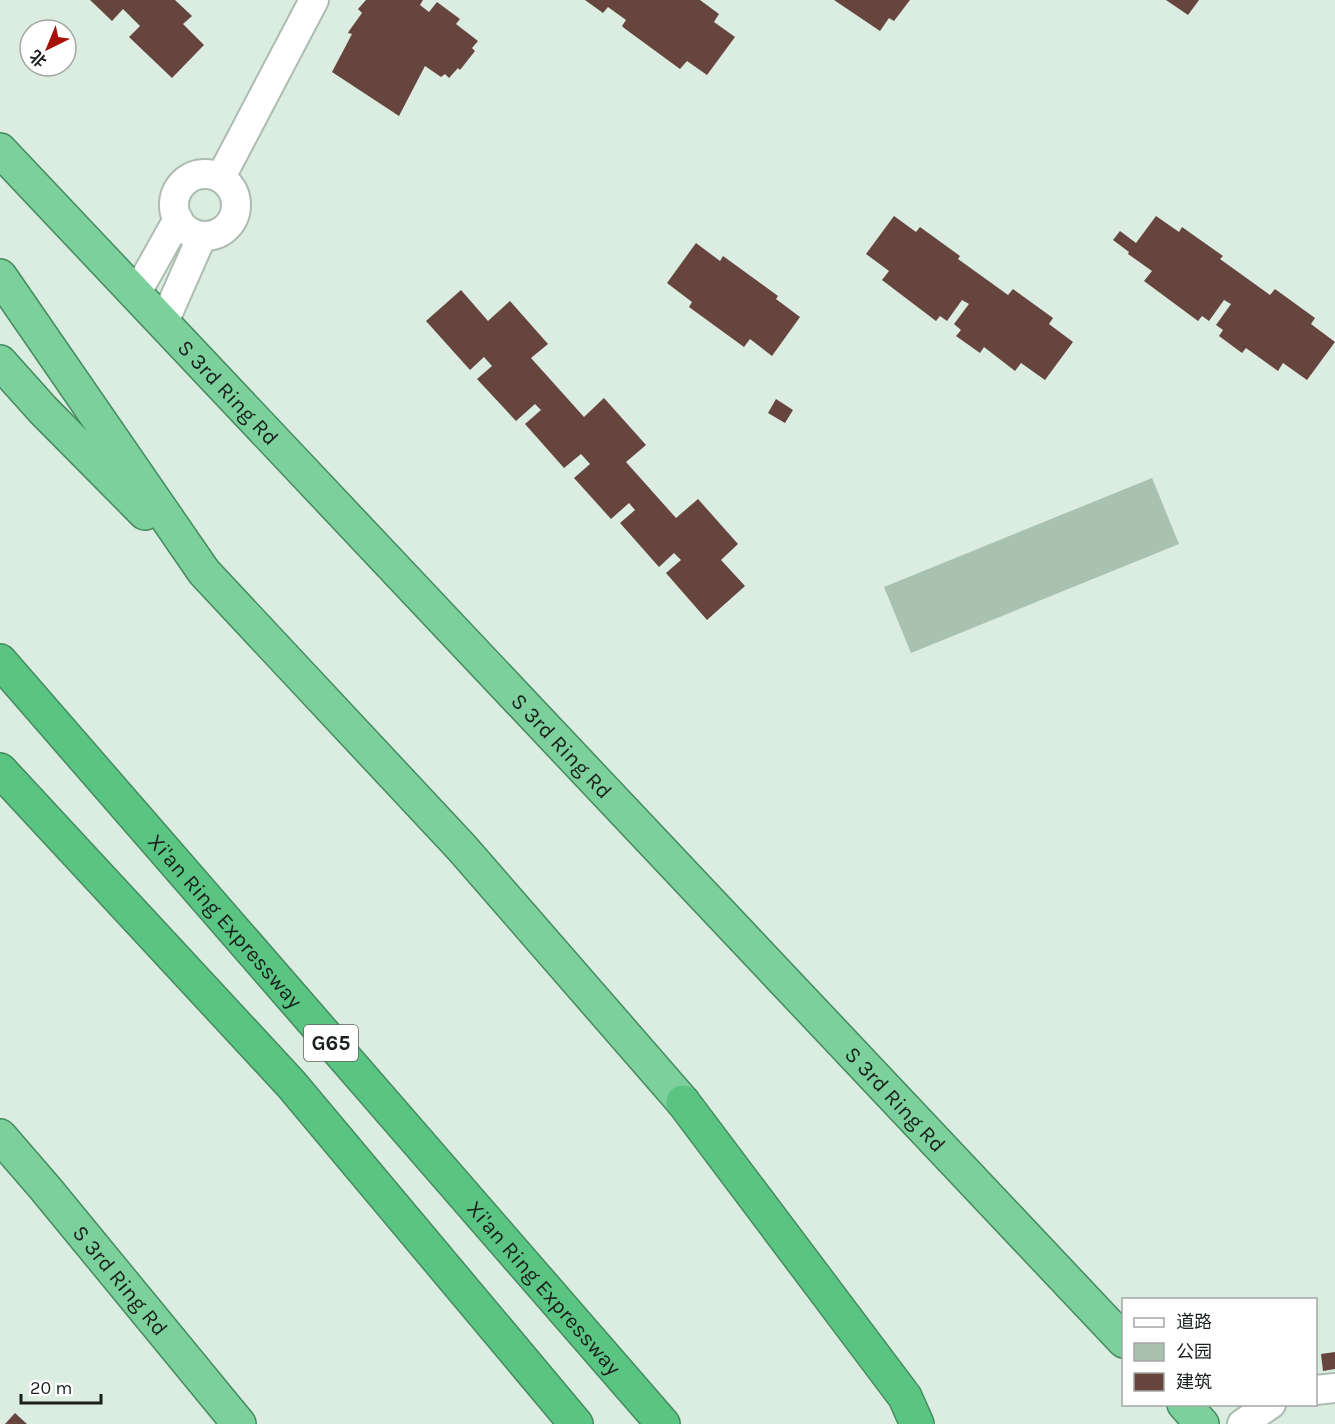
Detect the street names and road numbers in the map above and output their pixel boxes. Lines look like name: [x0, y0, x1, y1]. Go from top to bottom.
street label: S 3rd Ring Rd: [172, 335, 284, 451]
street label: S 3rd Ring Rd: [506, 688, 617, 804]
street label: Xi'an Ring Expressway: [142, 829, 308, 1014]
road number: G65: [304, 1025, 358, 1061]
street label: S 3rd Ring Rd: [839, 1042, 951, 1158]
street label: Xi'an Ring Expressway: [461, 1196, 626, 1381]
street label: S 3rd Ring Rd: [67, 1220, 173, 1341]

